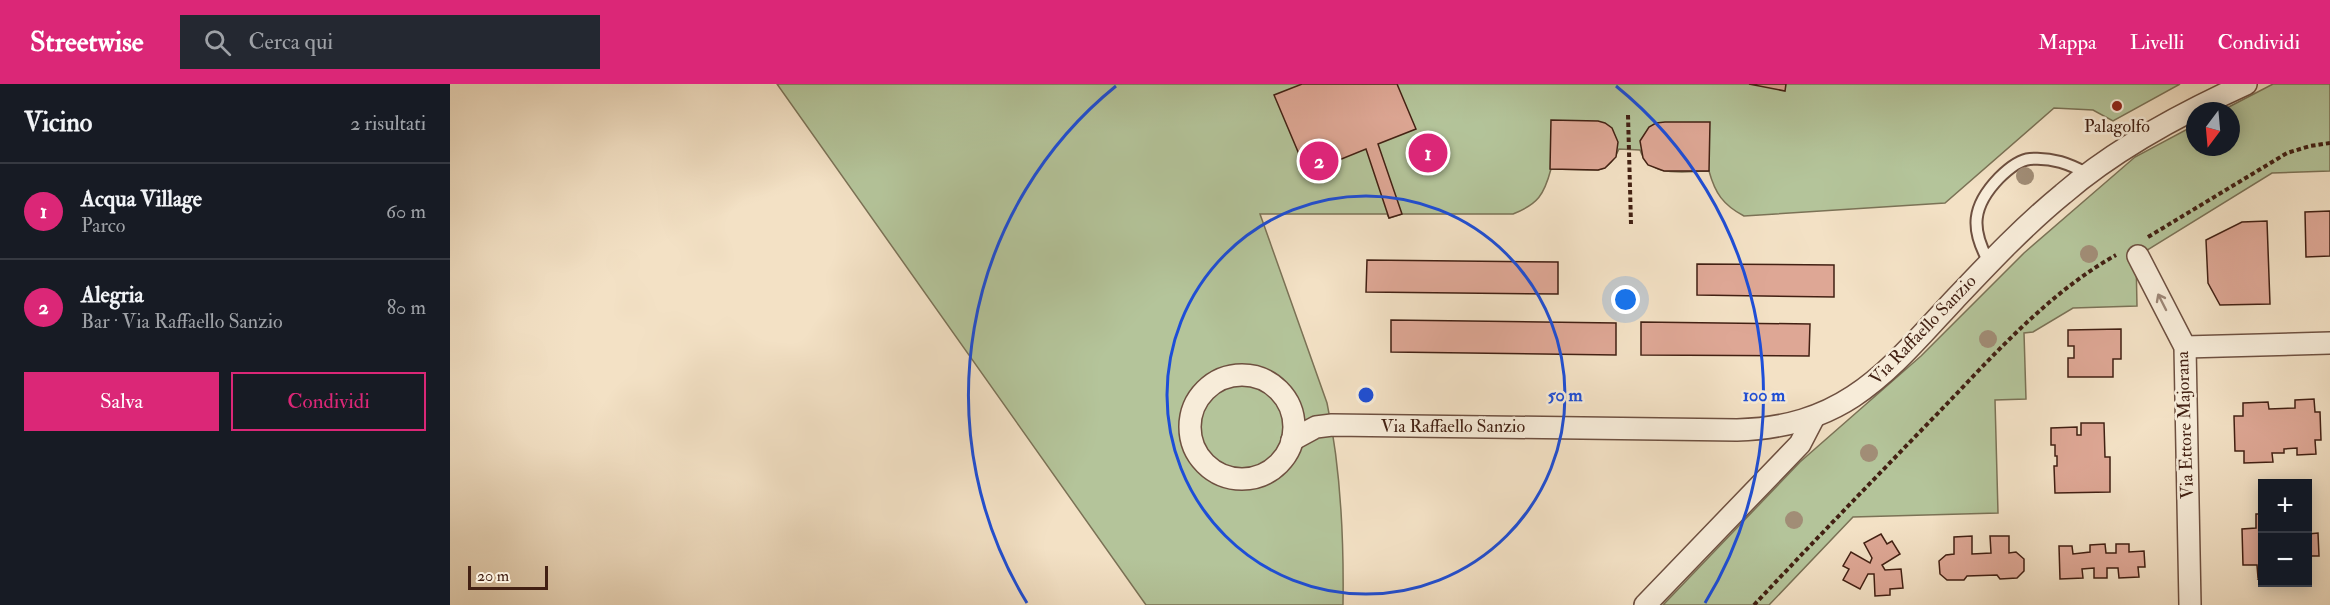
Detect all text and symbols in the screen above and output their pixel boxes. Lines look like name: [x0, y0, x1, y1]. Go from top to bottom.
search box: [180, 15, 600, 69]
text: Streetwise: [30, 25, 144, 60]
icon: search: [201, 26, 234, 59]
text: Cerca qui: [249, 28, 333, 56]
text: Mappa: [2038, 29, 2097, 56]
text: Livelli: [2130, 29, 2184, 56]
text: Condividi: [2217, 29, 2300, 56]
marker: Palagolfo: [2110, 99, 2124, 113]
north arrow: [2186, 102, 2240, 156]
text: Vicino: [24, 107, 92, 139]
text: 2 risultati: [350, 111, 426, 136]
place label: Palagolfo: [2084, 115, 2150, 138]
pin: 1: [1408, 130, 1448, 176]
pin: 2: [1300, 138, 1338, 184]
text: Acqua Village: [81, 185, 202, 213]
text: 1: [40, 199, 47, 224]
text: 60 m: [386, 199, 426, 224]
text: Parco: [81, 213, 125, 238]
street label: Via Raffaello Sanzio: [1865, 270, 1982, 390]
text: Alegria: [81, 281, 144, 309]
your location: [1611, 285, 1640, 314]
one-way arrow: [2155, 293, 2167, 311]
text: 2: [38, 295, 49, 320]
text: 80 m: [387, 295, 426, 320]
text: Bar · Via Raffaello Sanzio: [81, 309, 283, 334]
street label: Via Ettore Majorana: [2171, 350, 2199, 499]
button: Salva: [24, 372, 219, 431]
button: Condividi: [231, 372, 426, 431]
text: 50 m: [1548, 384, 1583, 407]
text: 100 m: [1743, 384, 1786, 407]
centre of rings: [1356, 385, 1376, 405]
street label: Via Raffaello Sanzio: [1381, 415, 1526, 438]
map controls: [2258, 479, 2312, 587]
button: +: [2258, 479, 2312, 533]
button: −: [2258, 533, 2312, 587]
scale bar: [468, 563, 548, 590]
text: 20 m: [477, 566, 509, 586]

